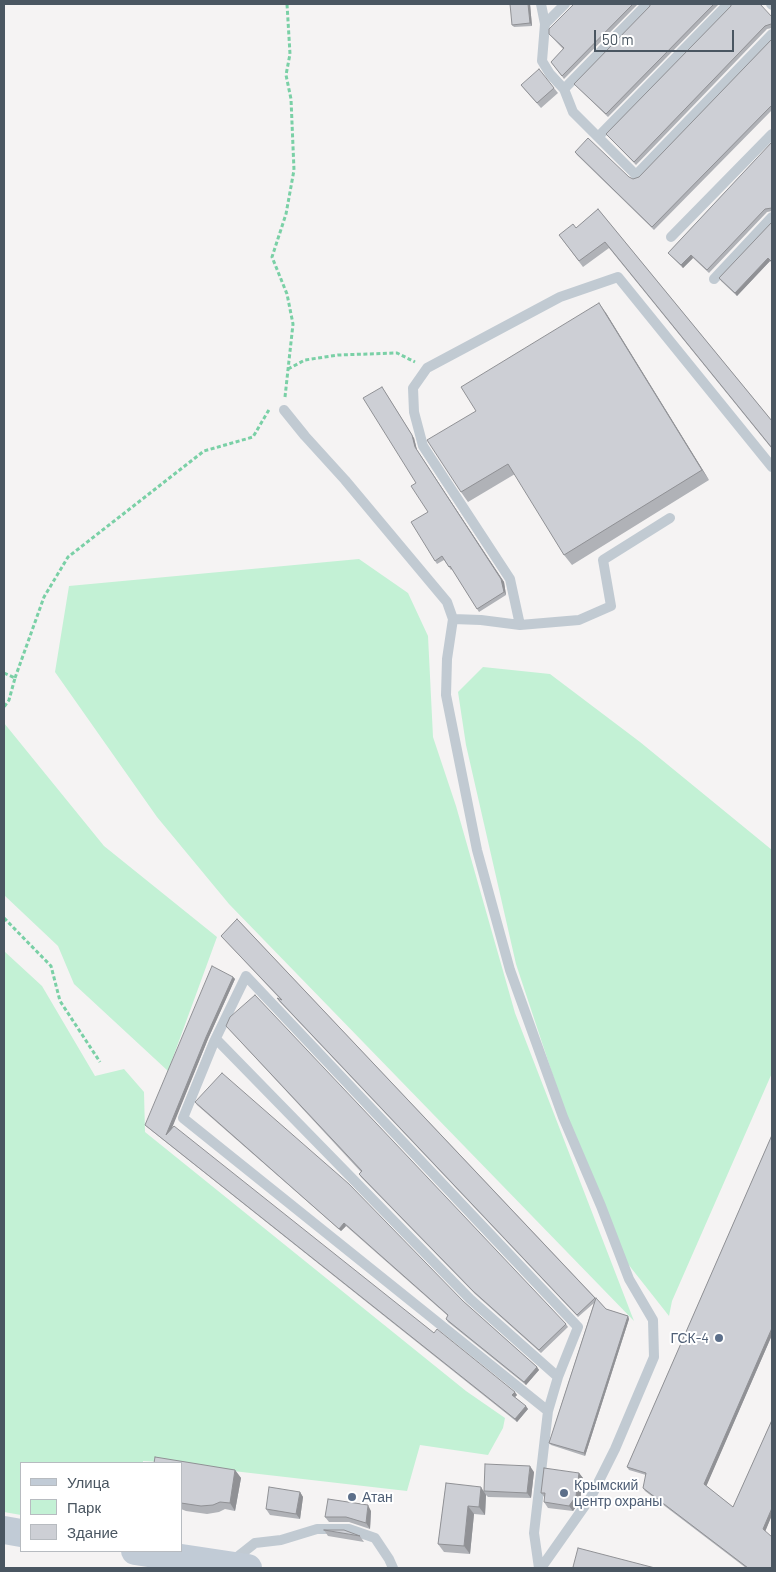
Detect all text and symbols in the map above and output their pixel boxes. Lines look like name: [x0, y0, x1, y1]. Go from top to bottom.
scale bar: [596, 20, 736, 52]
text: 50 m: [602, 30, 634, 48]
place label: ГСК-4: [671, 1330, 709, 1346]
marker: ГСК-4: [713, 1332, 725, 1344]
legend: [20, 1462, 182, 1552]
text: Улица: [67, 1473, 110, 1491]
place label: Крымский центр охраны: [574, 1477, 662, 1510]
marker: Крымский центр охраны: [558, 1487, 570, 1499]
place label: Атан: [362, 1489, 393, 1505]
marker: Атан: [346, 1491, 358, 1503]
text: Парк: [67, 1498, 101, 1516]
text: Здание: [67, 1523, 118, 1541]

